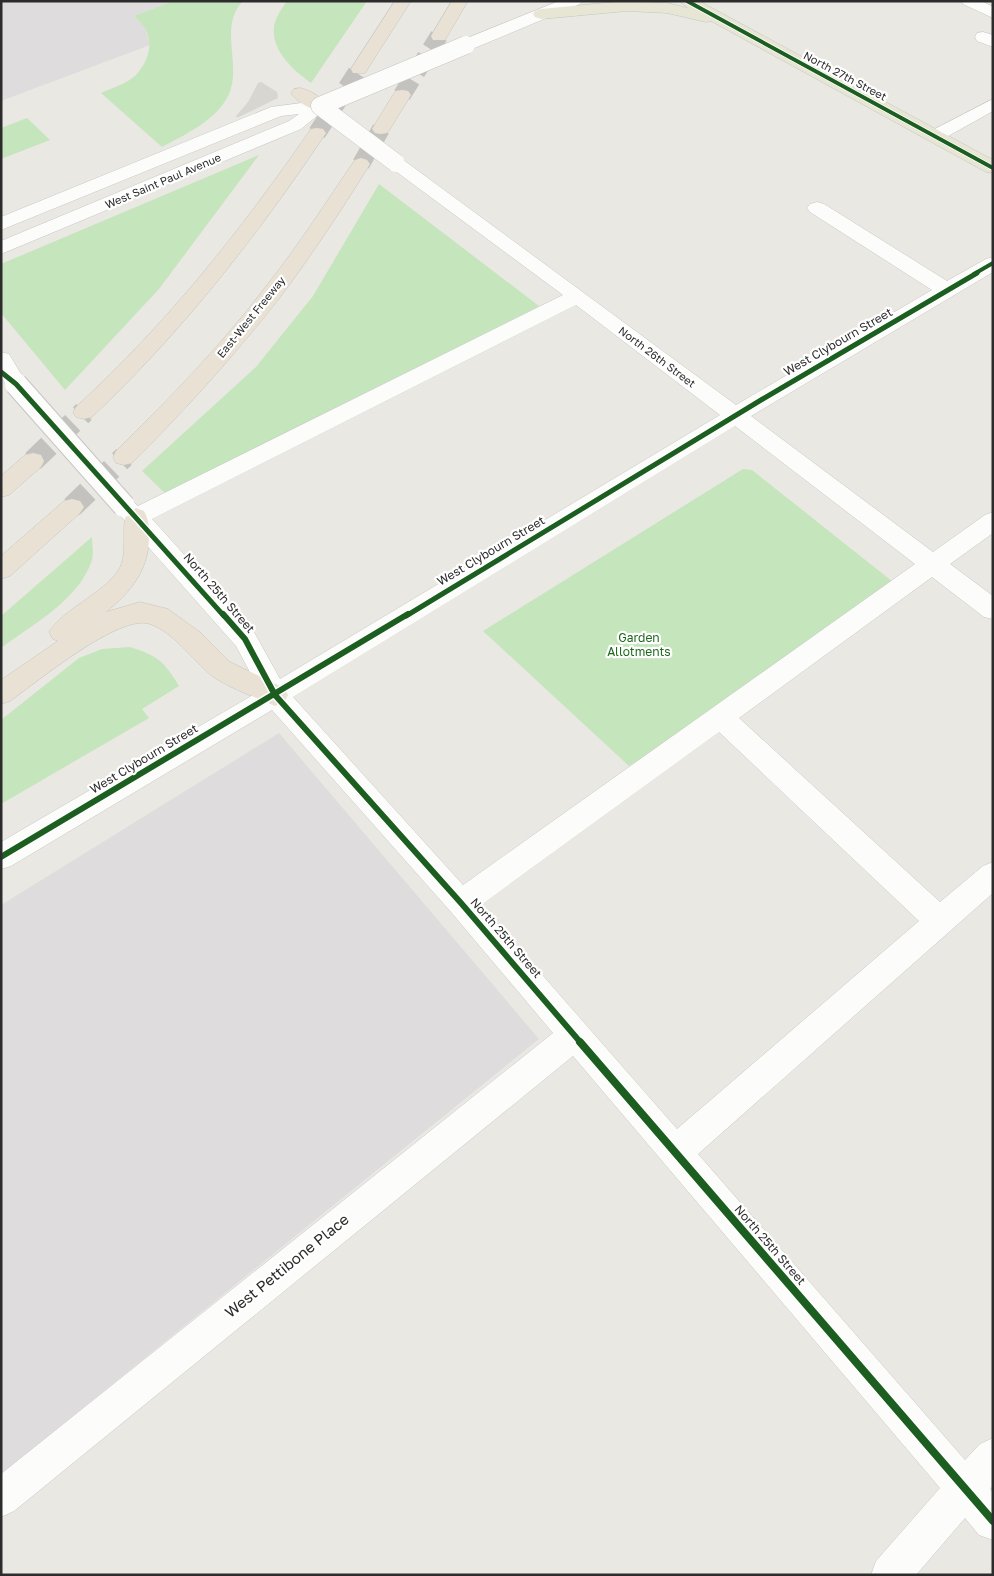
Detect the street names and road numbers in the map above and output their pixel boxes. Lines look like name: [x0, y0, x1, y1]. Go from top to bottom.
street label: North 27th Street: [802, 48, 889, 103]
street label: West Saint Paul Avenue: [103, 150, 223, 211]
street label: East-West Freeway: [214, 273, 287, 360]
street label: West Clybourn Street: [781, 304, 895, 379]
street label: North 26th Street: [616, 323, 698, 390]
street label: West Clybourn Street: [434, 512, 548, 589]
street label: North 25th Street: [181, 550, 258, 636]
street label: West Clybourn Street: [87, 720, 201, 797]
street label: North 25th Street: [468, 895, 545, 981]
street label: North 25th Street: [732, 1202, 809, 1288]
street label: West Pettibone Place: [221, 1209, 352, 1321]

